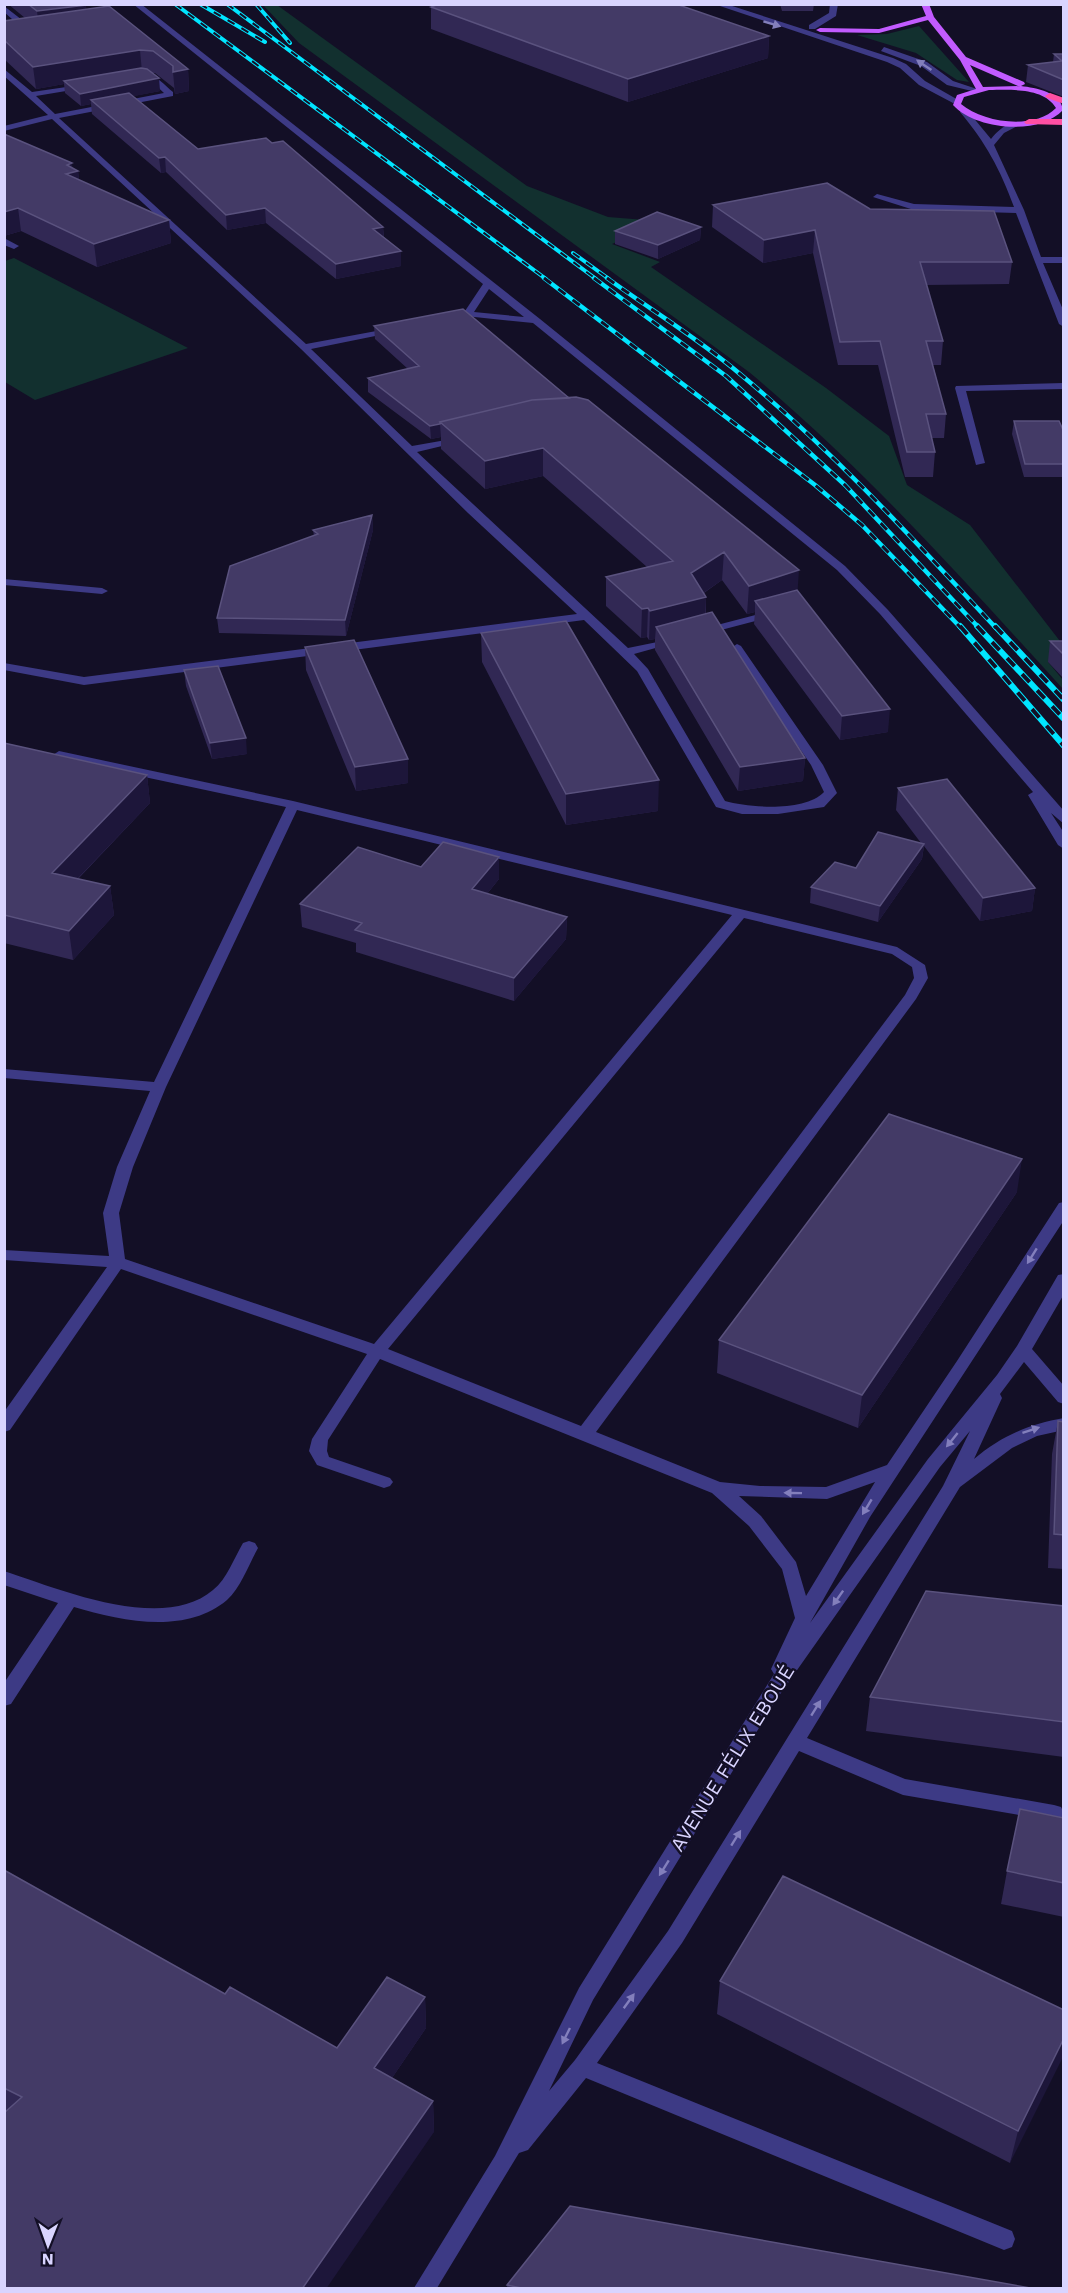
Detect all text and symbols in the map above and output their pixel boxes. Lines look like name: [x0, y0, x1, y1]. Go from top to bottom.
one-way arrow: [763, 19, 781, 29]
one-way arrow: [916, 60, 932, 71]
one-way arrow: [1026, 1248, 1038, 1264]
one-way arrow: [1022, 1425, 1040, 1434]
one-way arrow: [947, 1433, 959, 1448]
one-way arrow: [784, 1488, 803, 1498]
one-way arrow: [862, 1499, 873, 1515]
one-way arrow: [832, 1591, 844, 1606]
street label: AVENUE FÉLIX EBOUÉ: [665, 1660, 799, 1856]
one-way arrow: [810, 1700, 821, 1716]
one-way arrow: [730, 1830, 741, 1846]
one-way arrow: [658, 1860, 669, 1876]
one-way arrow: [623, 1994, 635, 2010]
one-way arrow: [561, 2027, 571, 2045]
north arrow: [18, 2215, 78, 2275]
text: N: [42, 2250, 54, 2269]

